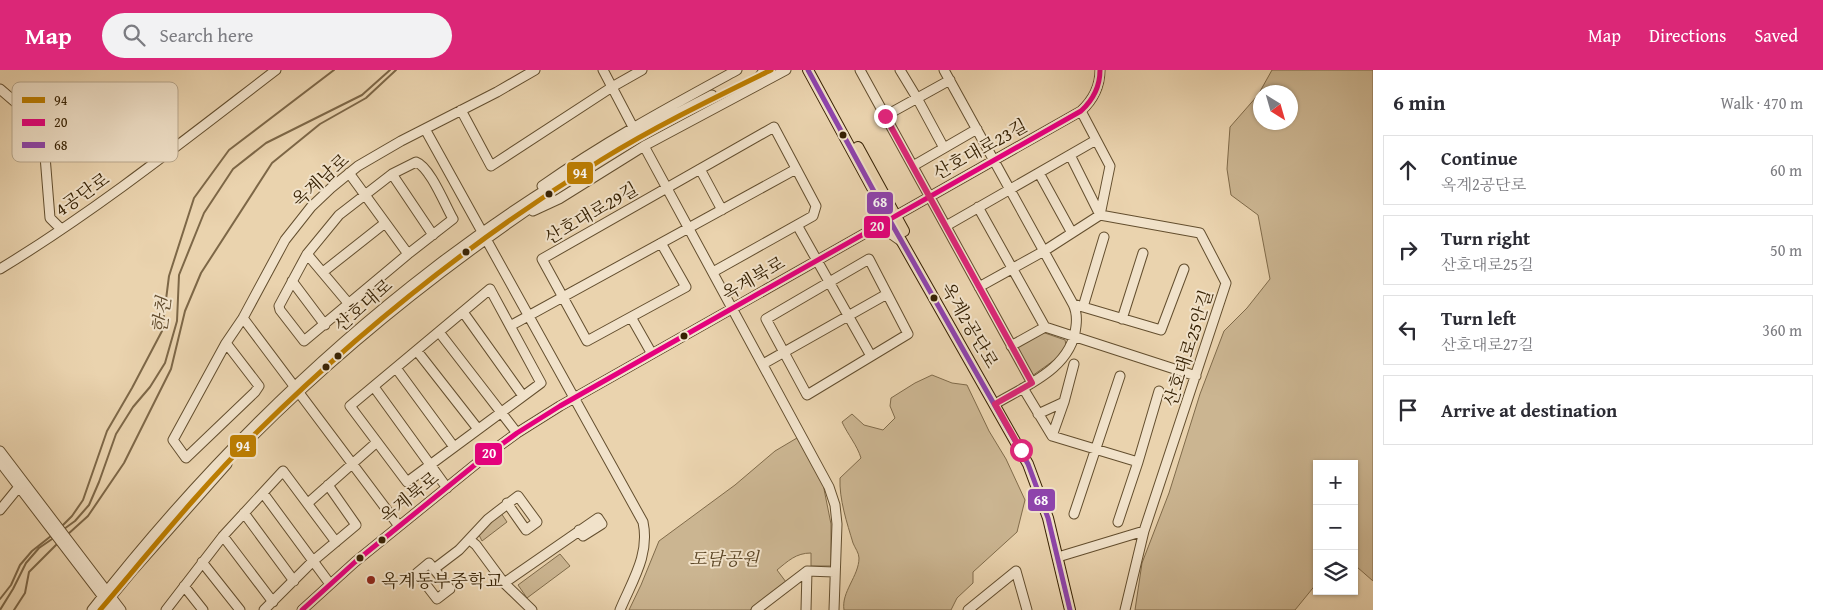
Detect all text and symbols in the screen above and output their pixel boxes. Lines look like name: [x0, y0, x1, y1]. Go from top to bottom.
search box: [102, 13, 452, 58]
text: Map: [25, 18, 72, 53]
icon: search: [120, 21, 148, 49]
text: Search here: [160, 21, 253, 49]
text: Map: [1588, 22, 1621, 49]
text: Directions: [1649, 22, 1726, 49]
text: Saved: [1754, 22, 1798, 49]
legend: [12, 82, 178, 162]
north arrow: [1253, 85, 1298, 130]
text: 6 min: [1393, 87, 1445, 118]
text: 94: [54, 90, 68, 110]
text: Walk · 470 m: [1720, 91, 1803, 115]
route end: [874, 105, 897, 128]
text: 20: [54, 112, 68, 132]
street label: 산호대로23길: [928, 112, 1032, 186]
unlabelled marker: [838, 130, 848, 140]
text: 68: [54, 135, 68, 155]
text: Continue: [1441, 144, 1518, 172]
street label: 옥계남로: [285, 147, 355, 213]
icon: ahead: [1394, 156, 1422, 184]
text: 60 m: [1770, 158, 1802, 182]
line badge: 94: [566, 161, 594, 185]
text: 94: [573, 163, 587, 183]
street label: 4공단로: [49, 165, 115, 223]
text: 옥계2공단로: [1441, 172, 1526, 196]
street label: 산호대로29길: [539, 175, 643, 251]
unlabelled marker: [544, 189, 554, 199]
line badge: 68: [866, 191, 894, 215]
text: 68: [873, 192, 887, 212]
line badge: 20: [863, 215, 891, 239]
text: 20: [870, 216, 884, 236]
text: Turn right: [1441, 224, 1530, 252]
icon: right: [1394, 236, 1422, 264]
text: 50 m: [1770, 238, 1802, 262]
unlabelled marker: [461, 247, 471, 257]
street label: 옥계북로: [716, 249, 790, 307]
text: 산호대로25길: [1441, 252, 1534, 276]
street label: 산호대로: [328, 272, 398, 338]
street label: 옥계2공단로: [934, 277, 1006, 373]
street label: 산호대로25안길: [1156, 286, 1220, 410]
water label: 한천: [145, 293, 178, 335]
unlabelled marker: [929, 293, 939, 303]
text: Turn left: [1441, 304, 1516, 332]
icon: left: [1394, 316, 1422, 344]
text: 360 m: [1762, 318, 1802, 342]
unlabelled marker: [679, 331, 689, 341]
text: 산호대로27길: [1441, 332, 1534, 356]
unlabelled marker: [333, 351, 343, 361]
unlabelled marker: [321, 362, 331, 372]
icon: arrive: [1394, 396, 1422, 424]
text: Arrive at destination: [1441, 396, 1617, 424]
line badge: 94: [229, 434, 257, 458]
text: 94: [236, 436, 250, 456]
route start: [1010, 439, 1033, 462]
line badge: 20: [474, 442, 503, 466]
text: 20: [482, 443, 496, 463]
map controls: [1313, 460, 1358, 595]
button: +: [1313, 460, 1358, 505]
street label: 옥계북로: [373, 465, 445, 529]
line badge: 68: [1027, 488, 1056, 512]
text: 68: [1034, 490, 1048, 510]
button: −: [1313, 505, 1358, 550]
unlabelled marker: [377, 535, 387, 545]
park label: 도담공원: [689, 545, 760, 572]
button: layers: [1313, 550, 1358, 595]
unlabelled marker: [355, 553, 365, 563]
place label: 옥계동부중학교: [381, 567, 503, 594]
marker: 옥계동부중학교: [365, 574, 377, 586]

